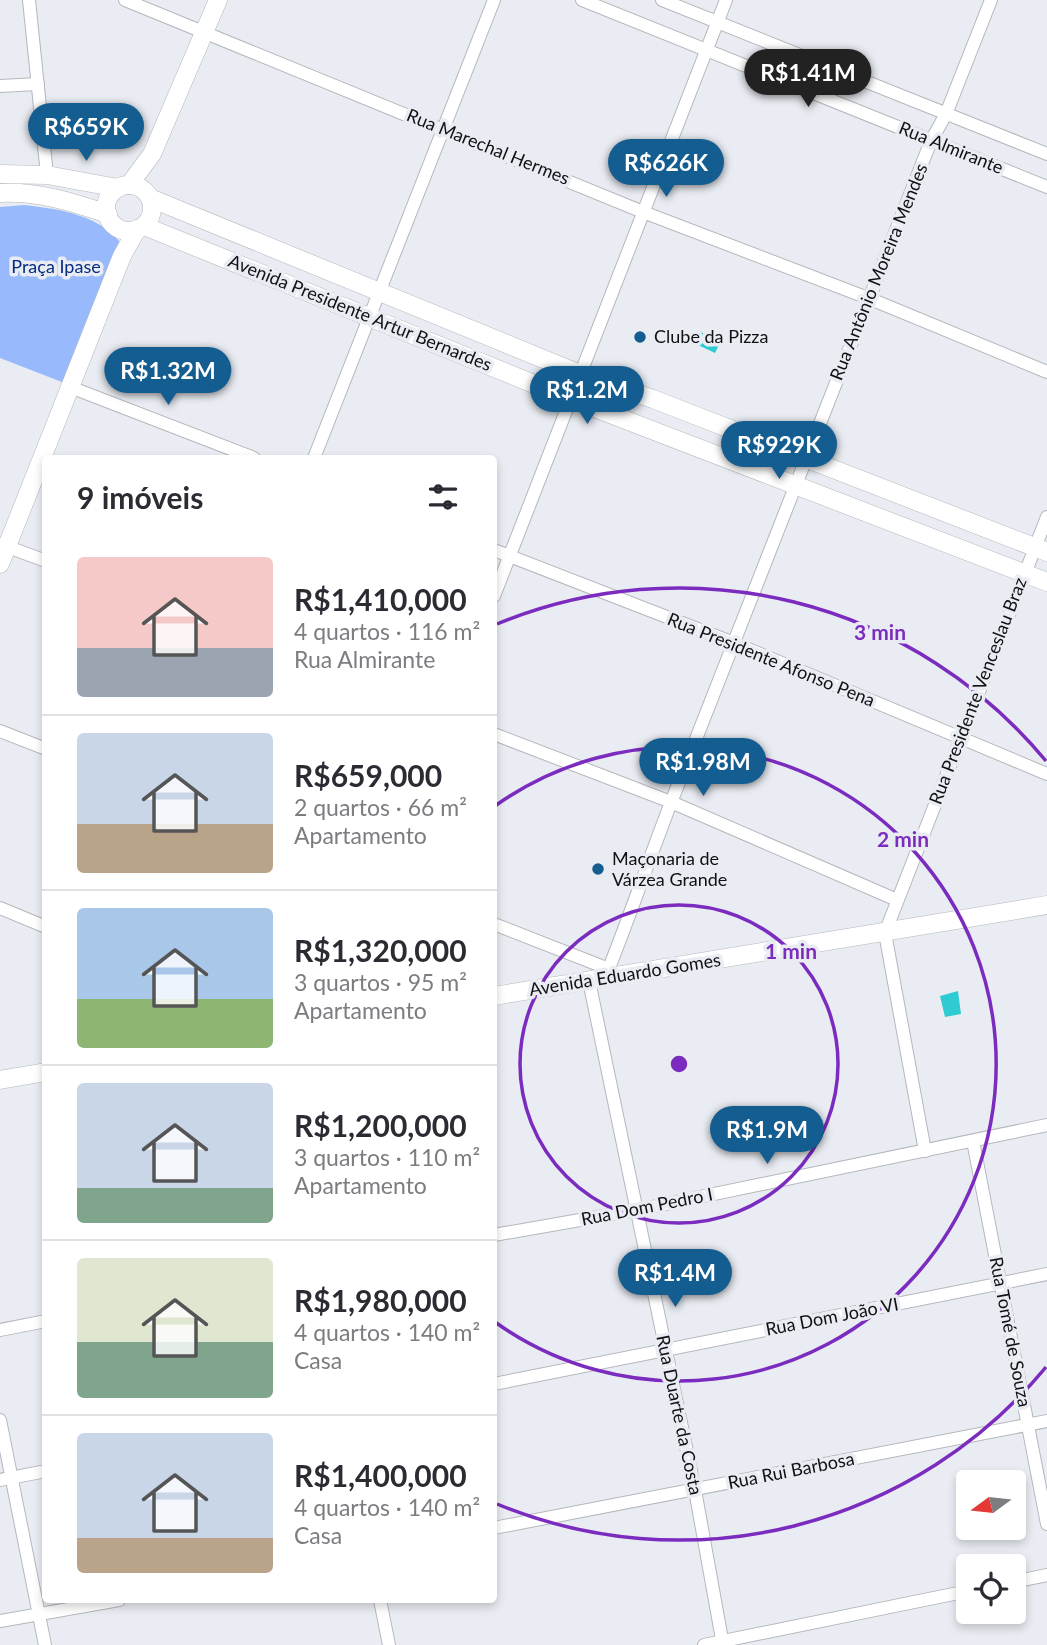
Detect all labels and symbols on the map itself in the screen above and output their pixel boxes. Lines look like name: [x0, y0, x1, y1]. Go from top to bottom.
pin: R$1.41M: [743, 50, 873, 109]
street label: Rua Marechal Hermes: [404, 103, 573, 189]
pin: R$659K: [29, 104, 143, 163]
street label: Rua Almirante: [896, 116, 1007, 178]
pin: R$626K: [609, 140, 723, 199]
street label: Rua Antônio Moreira Mendes: [824, 160, 932, 383]
street label: Avenida Presidente Artur Bernardes: [226, 249, 495, 375]
park label: Praça Ipase: [11, 255, 101, 277]
place label: Clube da Pizza: [654, 325, 768, 347]
marker: Clube da Pizza: [632, 329, 648, 345]
pin: R$1.32M: [103, 348, 233, 407]
pin: R$1.2M: [530, 366, 644, 426]
pin: R$929K: [722, 421, 836, 481]
street label: Rua Presidente Venceslau Braz: [924, 574, 1031, 807]
street label: Rua Presidente Afonso Pena: [664, 607, 878, 711]
text: 3 min: [854, 619, 906, 644]
pin: R$1.98M: [638, 738, 768, 798]
text: 2 min: [877, 826, 929, 851]
place label: Maçonaria de Várzea Grande: [612, 847, 727, 890]
marker: Maçonaria de Várzea Grande: [590, 861, 606, 877]
text: 1 min: [765, 938, 817, 963]
street label: Avenida Eduardo Gomes: [528, 948, 722, 1000]
centre of rings: [667, 1052, 691, 1076]
pin: R$1.9M: [710, 1106, 824, 1166]
street label: Rua Dom Pedro I: [579, 1182, 715, 1230]
pin: R$1.4M: [618, 1250, 732, 1309]
street label: Rua Tomé de Souza: [986, 1255, 1036, 1409]
street label: Rua Dom João VI: [763, 1292, 900, 1340]
street label: Rua Duarte da Costa: [652, 1333, 708, 1497]
street label: Rua Rui Barbosa: [726, 1447, 856, 1493]
north arrow: [956, 1470, 1026, 1540]

